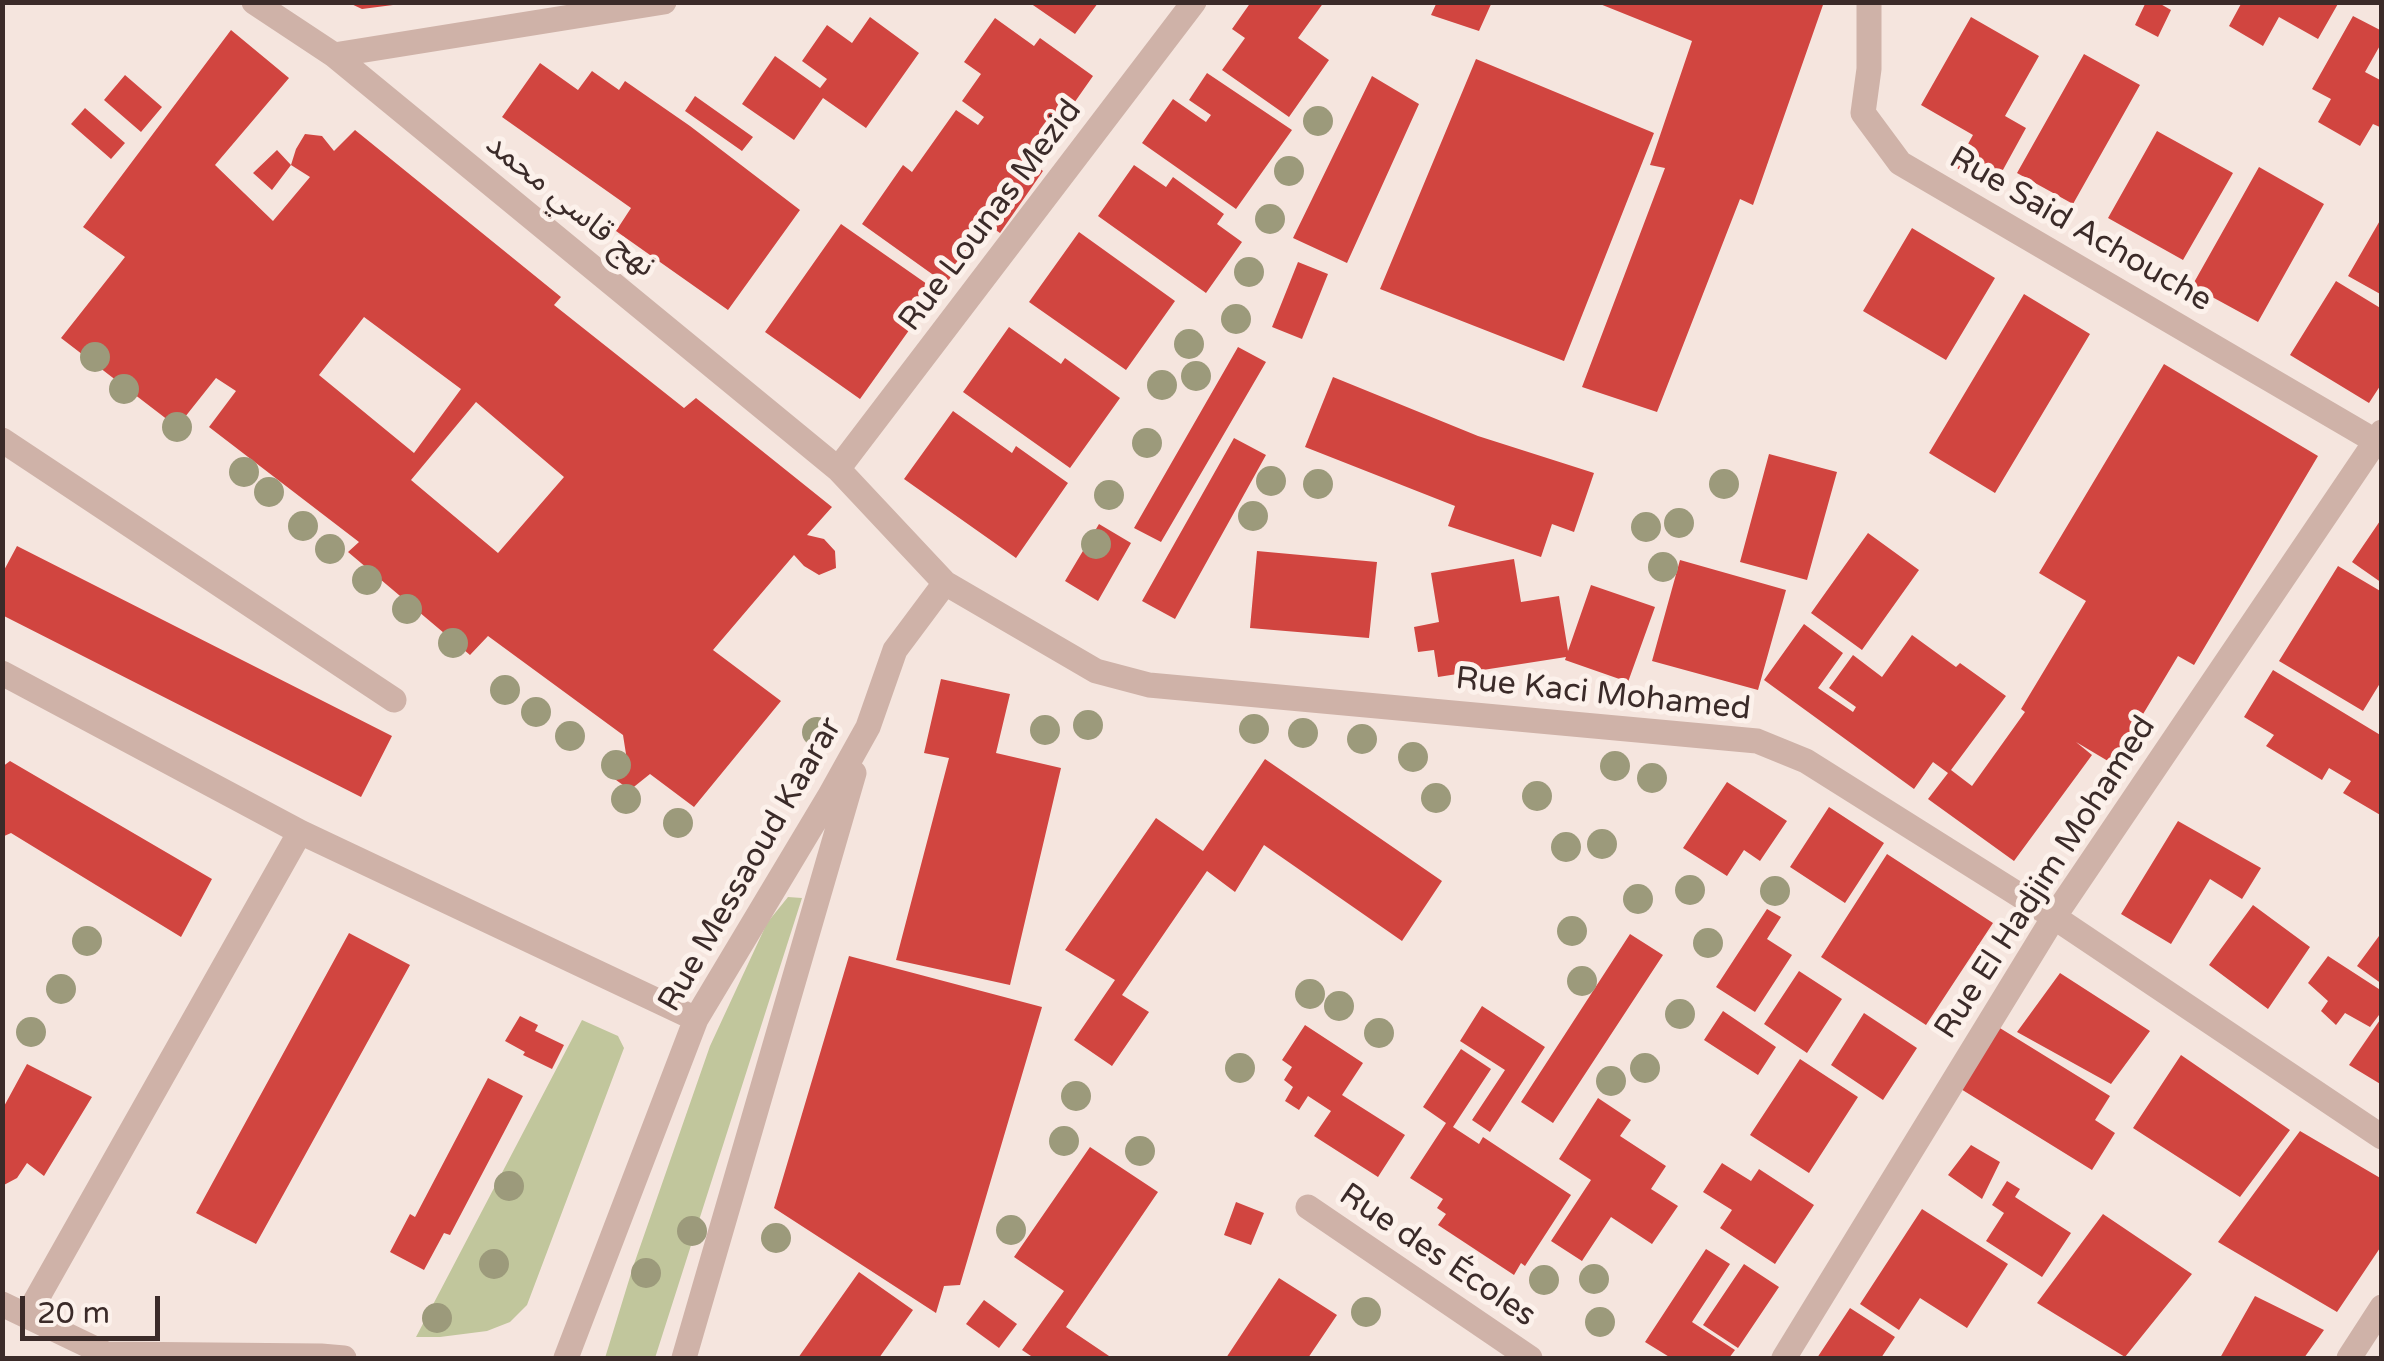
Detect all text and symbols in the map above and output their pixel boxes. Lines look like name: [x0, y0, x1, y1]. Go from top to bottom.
street label: Rue Lounas Mezid: [891, 93, 1091, 339]
street label: نهج قاسي محمد: [477, 126, 663, 286]
street label: Rue Said Achouche: [1942, 139, 2218, 321]
street label: Rue Kaci Mohamed: [1454, 660, 1752, 730]
street label: Rue El Hadjim Mohamed: [1927, 710, 2165, 1046]
street label: Rue Messaoud Kaarar: [651, 711, 851, 1019]
street label: Rue des Écoles: [1332, 1176, 1542, 1336]
scale bar: [25, 1276, 165, 1338]
text: 20 m: [37, 1295, 110, 1332]

